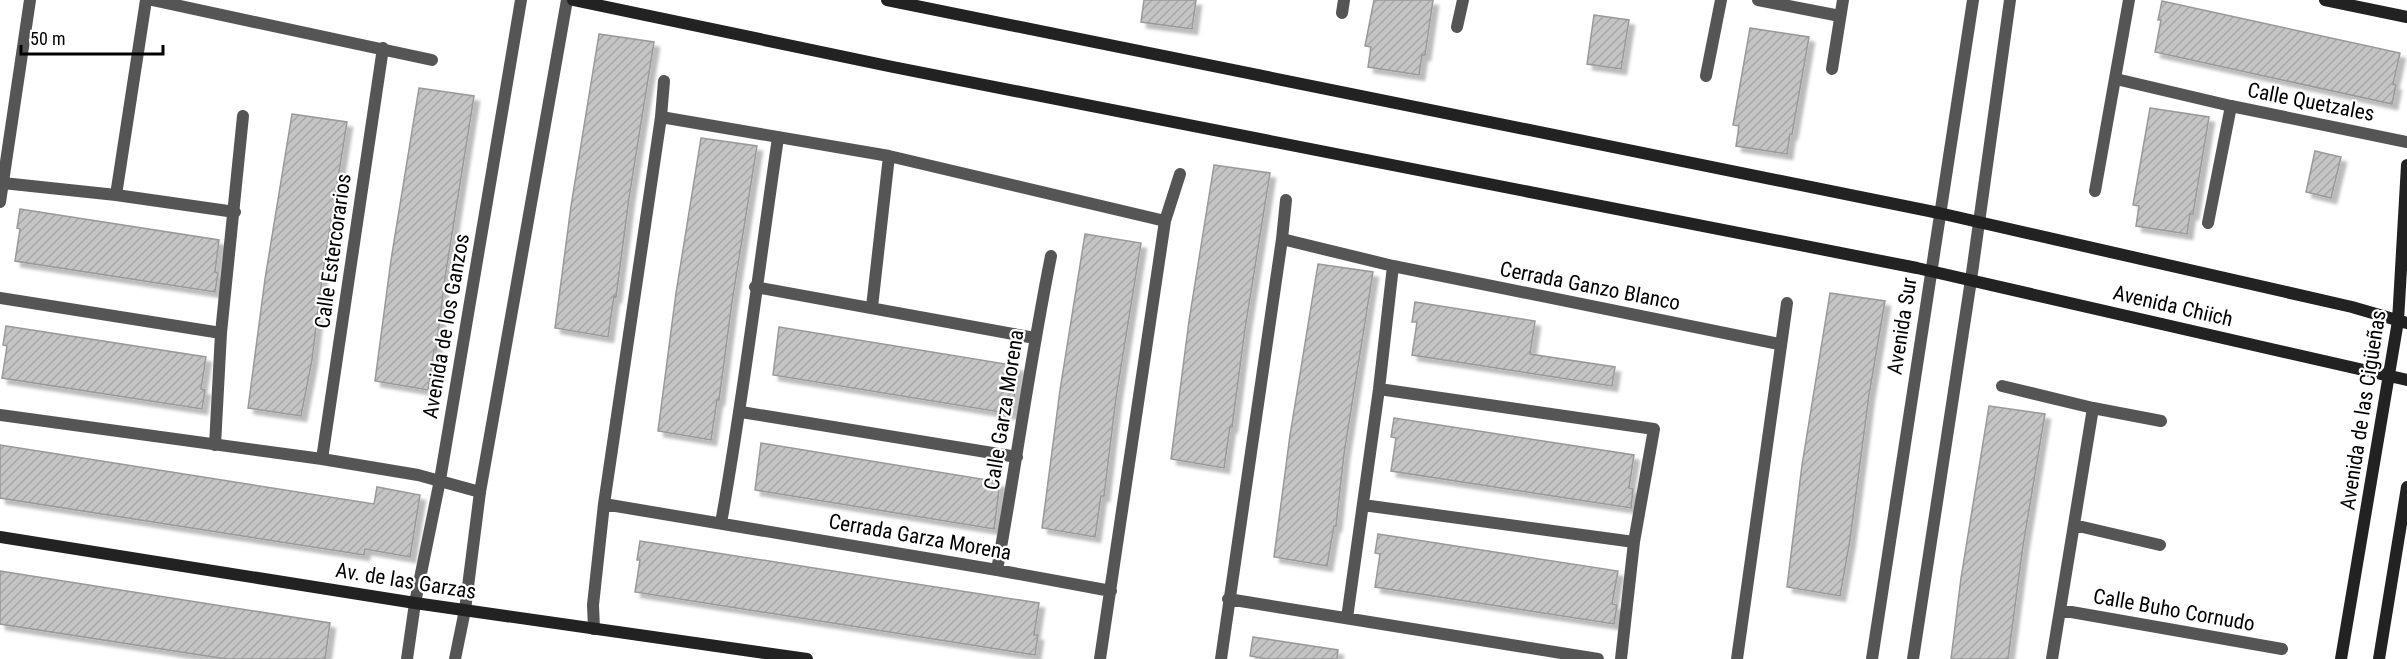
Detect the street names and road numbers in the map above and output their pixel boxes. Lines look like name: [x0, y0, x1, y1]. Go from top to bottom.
street label: Calle Quetzales: [2246, 78, 2376, 126]
street label: Calle Estercorarios: [310, 172, 356, 330]
street label: Avenida de los Ganzos: [418, 232, 474, 420]
street label: Cerrada Ganzo Blanco: [1498, 257, 1682, 315]
street label: Avenida Sur: [1882, 276, 1922, 376]
street label: Avenida Chiich: [2111, 281, 2235, 331]
street label: Avenida de las Cigüeñas: [2335, 308, 2391, 512]
street label: Calle Garza Morena: [979, 328, 1029, 492]
street label: Cerrada Garza Morena: [827, 509, 1013, 565]
street label: Av. de las Garzas: [334, 558, 478, 604]
street label: Calle Buho Cornudo: [2091, 584, 2257, 636]

